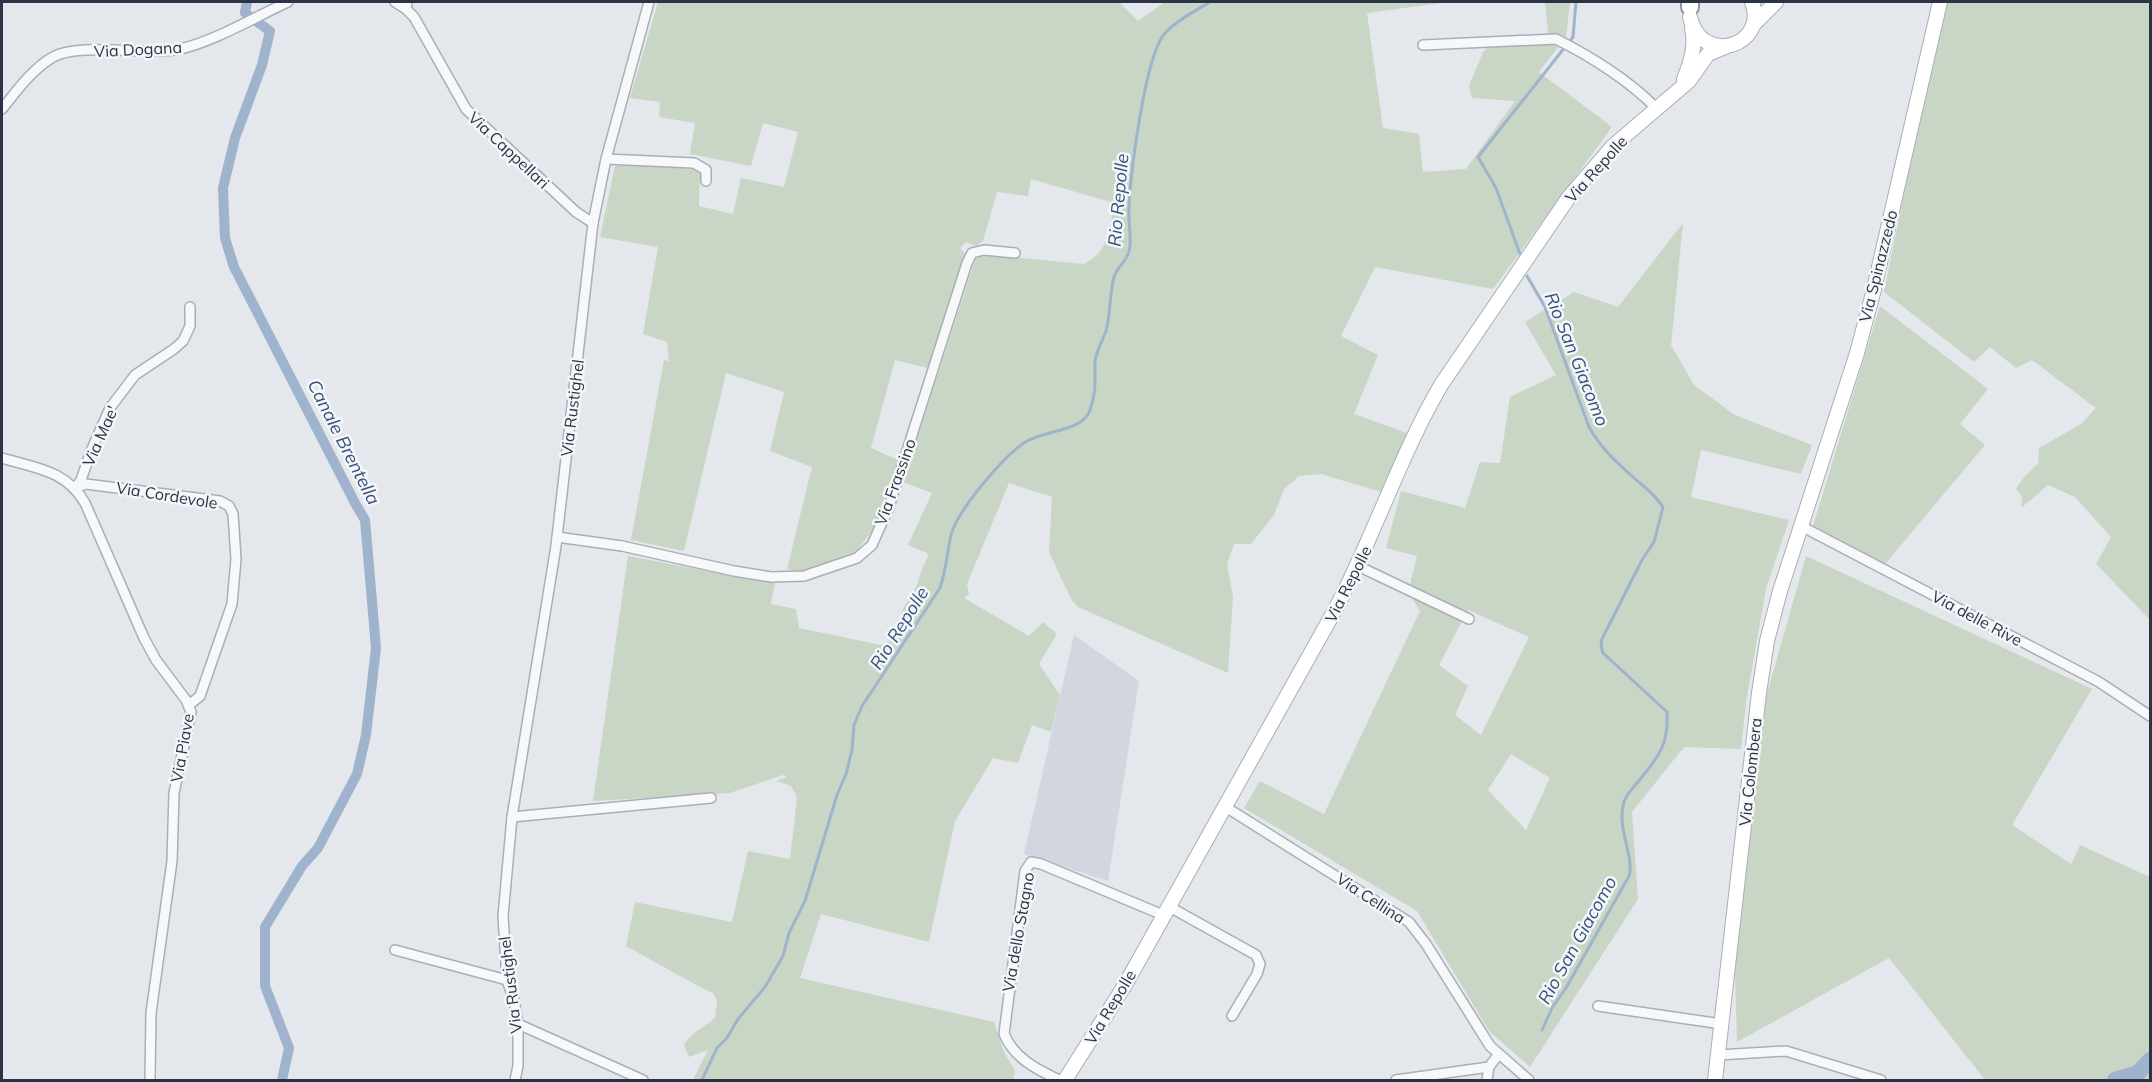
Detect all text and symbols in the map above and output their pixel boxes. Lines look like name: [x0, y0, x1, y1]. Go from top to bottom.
street label: Via Dogana: [93, 37, 183, 61]
street label: Via Cappellari: [464, 107, 554, 193]
street label: Via Repolle: [1561, 131, 1631, 207]
water label: Rio Repolle: [1102, 152, 1134, 247]
street label: Via Spinazzedo: [1854, 208, 1902, 324]
water label: Rio San Giacomo: [1540, 289, 1614, 429]
street label: Via Rustighel: [556, 358, 588, 458]
water label: Canale Brentella: [303, 376, 386, 509]
street label: Via Mae': [78, 403, 122, 469]
street label: Via Frassino: [870, 436, 920, 528]
street label: Via Cordevole: [115, 477, 219, 513]
street label: Via Repolle: [1320, 542, 1376, 626]
water label: Rio Repolle: [865, 582, 934, 674]
street label: Via delle Rive: [1928, 586, 2026, 650]
street label: Via Piave: [166, 712, 198, 784]
street label: Via Colombera: [1734, 717, 1766, 827]
street label: Via Cellina: [1333, 868, 1409, 928]
street label: Via dello Stagno: [998, 871, 1038, 993]
water label: Rio San Giacomo: [1532, 872, 1622, 1008]
street label: Via Rustighel: [494, 935, 526, 1035]
street label: Via Repolle: [1080, 966, 1140, 1048]

